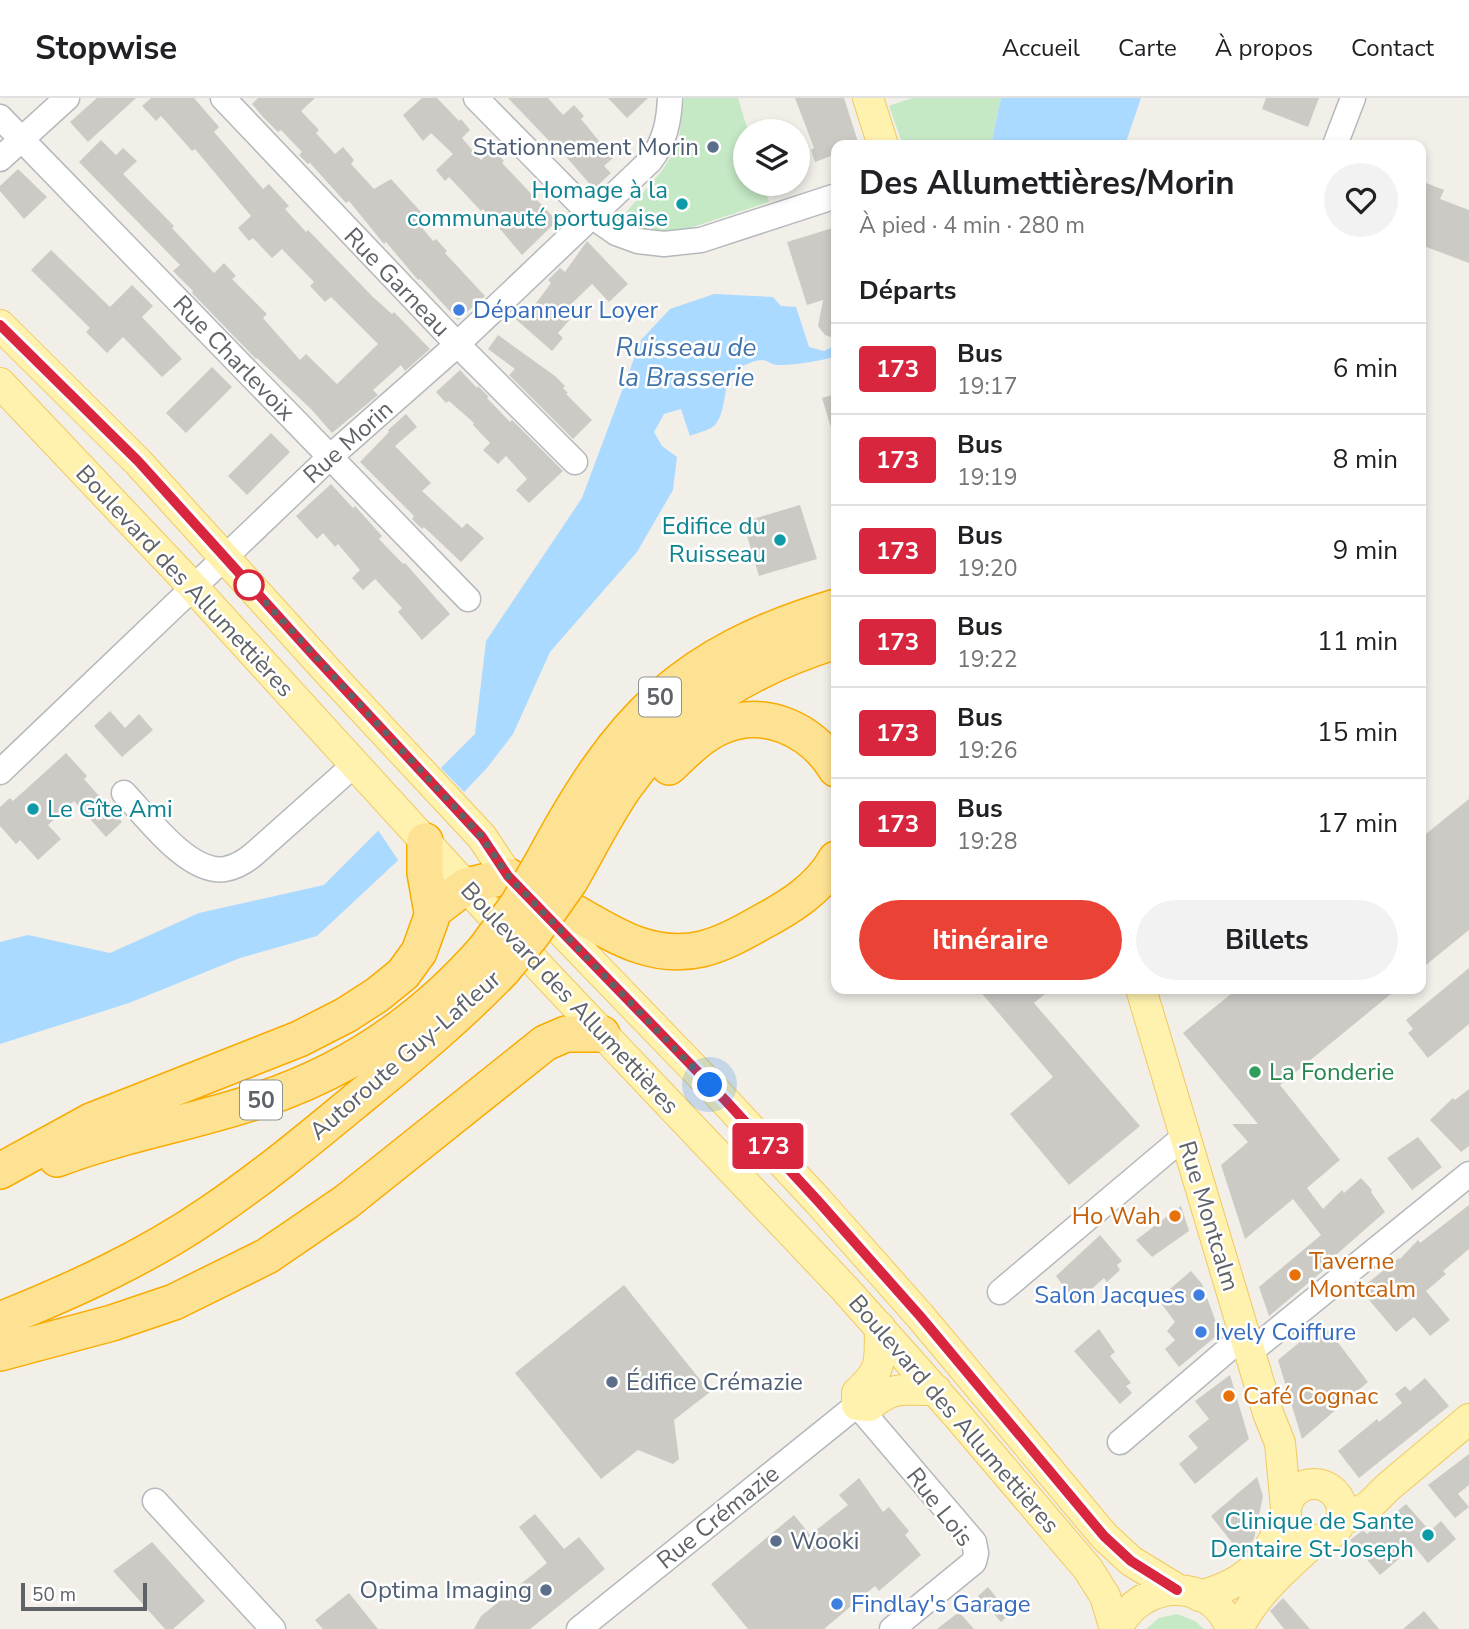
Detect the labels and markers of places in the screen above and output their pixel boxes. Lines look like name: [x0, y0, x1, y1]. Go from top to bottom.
place label: Stationnement Morin: [473, 131, 699, 163]
marker: Stationnement Morin: [705, 139, 721, 155]
place label: Homage à la communauté portugaise: [407, 174, 668, 234]
marker: Homage à la communauté portugaise: [674, 196, 690, 212]
place label: Dépanneur Loyer: [473, 294, 659, 326]
marker: Dépanneur Loyer: [451, 302, 467, 318]
place label: Edifice du Ruisseau: [662, 510, 766, 570]
marker: Edifice du Ruisseau: [772, 532, 788, 548]
unlabelled marker: [234, 570, 264, 600]
place label: Le Gîte Ami: [47, 793, 173, 825]
marker: Le Gîte Ami: [25, 801, 41, 817]
place label: La Fonderie: [1269, 1056, 1394, 1088]
marker: La Fonderie: [1247, 1064, 1263, 1080]
place label: Ho Wah: [1072, 1200, 1161, 1232]
marker: Ho Wah: [1167, 1208, 1183, 1224]
place label: Taverne Montcalm: [1309, 1245, 1416, 1305]
marker: Taverne Montcalm: [1287, 1267, 1303, 1283]
place label: Salon Jacques: [1034, 1279, 1185, 1311]
marker: Salon Jacques: [1191, 1287, 1207, 1303]
place label: Ively Coiffure: [1215, 1316, 1356, 1348]
marker: Ively Coiffure: [1193, 1324, 1209, 1340]
place label: Édifice Crémazie: [626, 1366, 803, 1398]
marker: Édifice Crémazie: [604, 1374, 620, 1390]
place label: Café Cognac: [1243, 1380, 1378, 1412]
marker: Café Cognac: [1221, 1388, 1237, 1404]
place label: Clinique de Sante Dentaire St-Joseph: [1210, 1505, 1414, 1565]
place label: Wooki: [790, 1525, 859, 1557]
marker: Clinique de Sante Dentaire St-Joseph: [1420, 1527, 1436, 1543]
marker: Wooki: [768, 1533, 784, 1549]
place label: Optima Imaging: [360, 1574, 532, 1606]
marker: Optima Imaging: [538, 1582, 554, 1598]
place label: Findlay's Garage: [851, 1588, 1031, 1620]
marker: Findlay's Garage: [829, 1596, 845, 1612]

